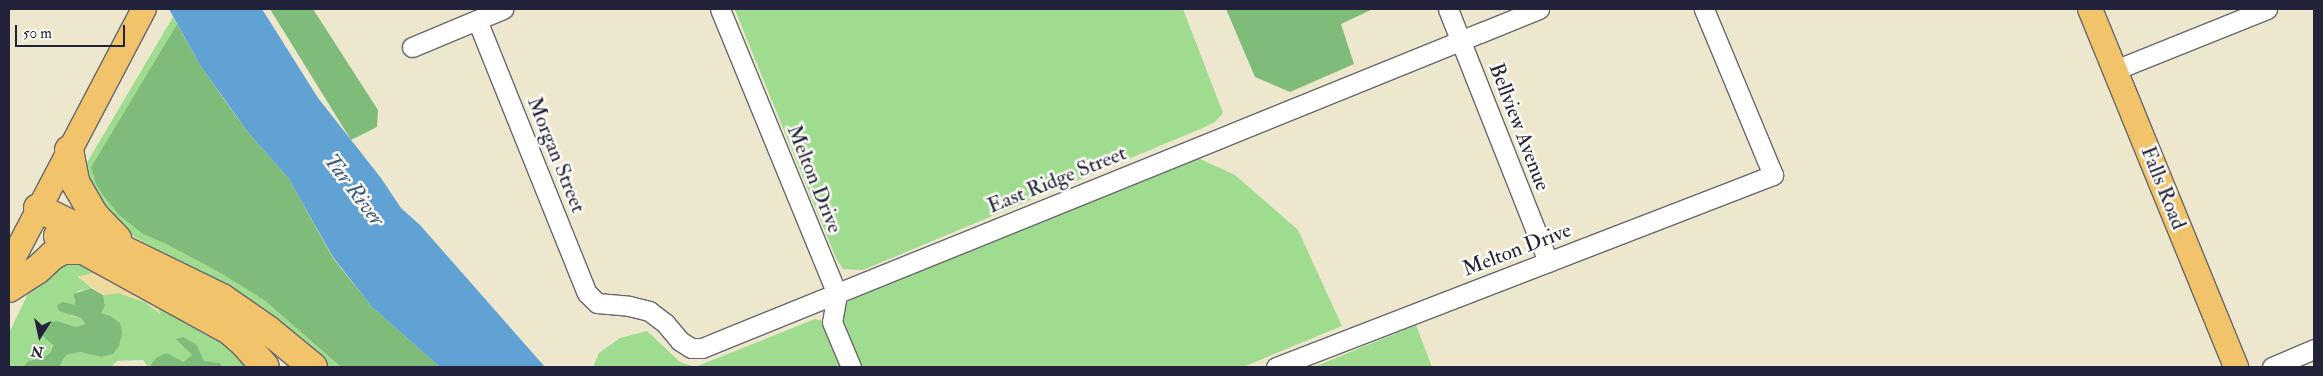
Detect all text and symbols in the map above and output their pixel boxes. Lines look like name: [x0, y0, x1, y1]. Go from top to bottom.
scale bar: [18, 15, 128, 47]
text: 50 m: [23, 24, 52, 43]
street label: Bellview Avenue: [1483, 60, 1555, 194]
street label: Morgan Street: [521, 93, 591, 217]
street label: Melton Drive: [781, 121, 847, 237]
street label: East Ridge Street: [984, 141, 1130, 219]
street label: Falls Road: [2135, 143, 2191, 233]
water label: Tar River: [318, 148, 390, 232]
street label: Melton Drive: [1459, 218, 1575, 282]
north arrow: [15, 311, 65, 361]
text: N: [30, 342, 45, 361]

